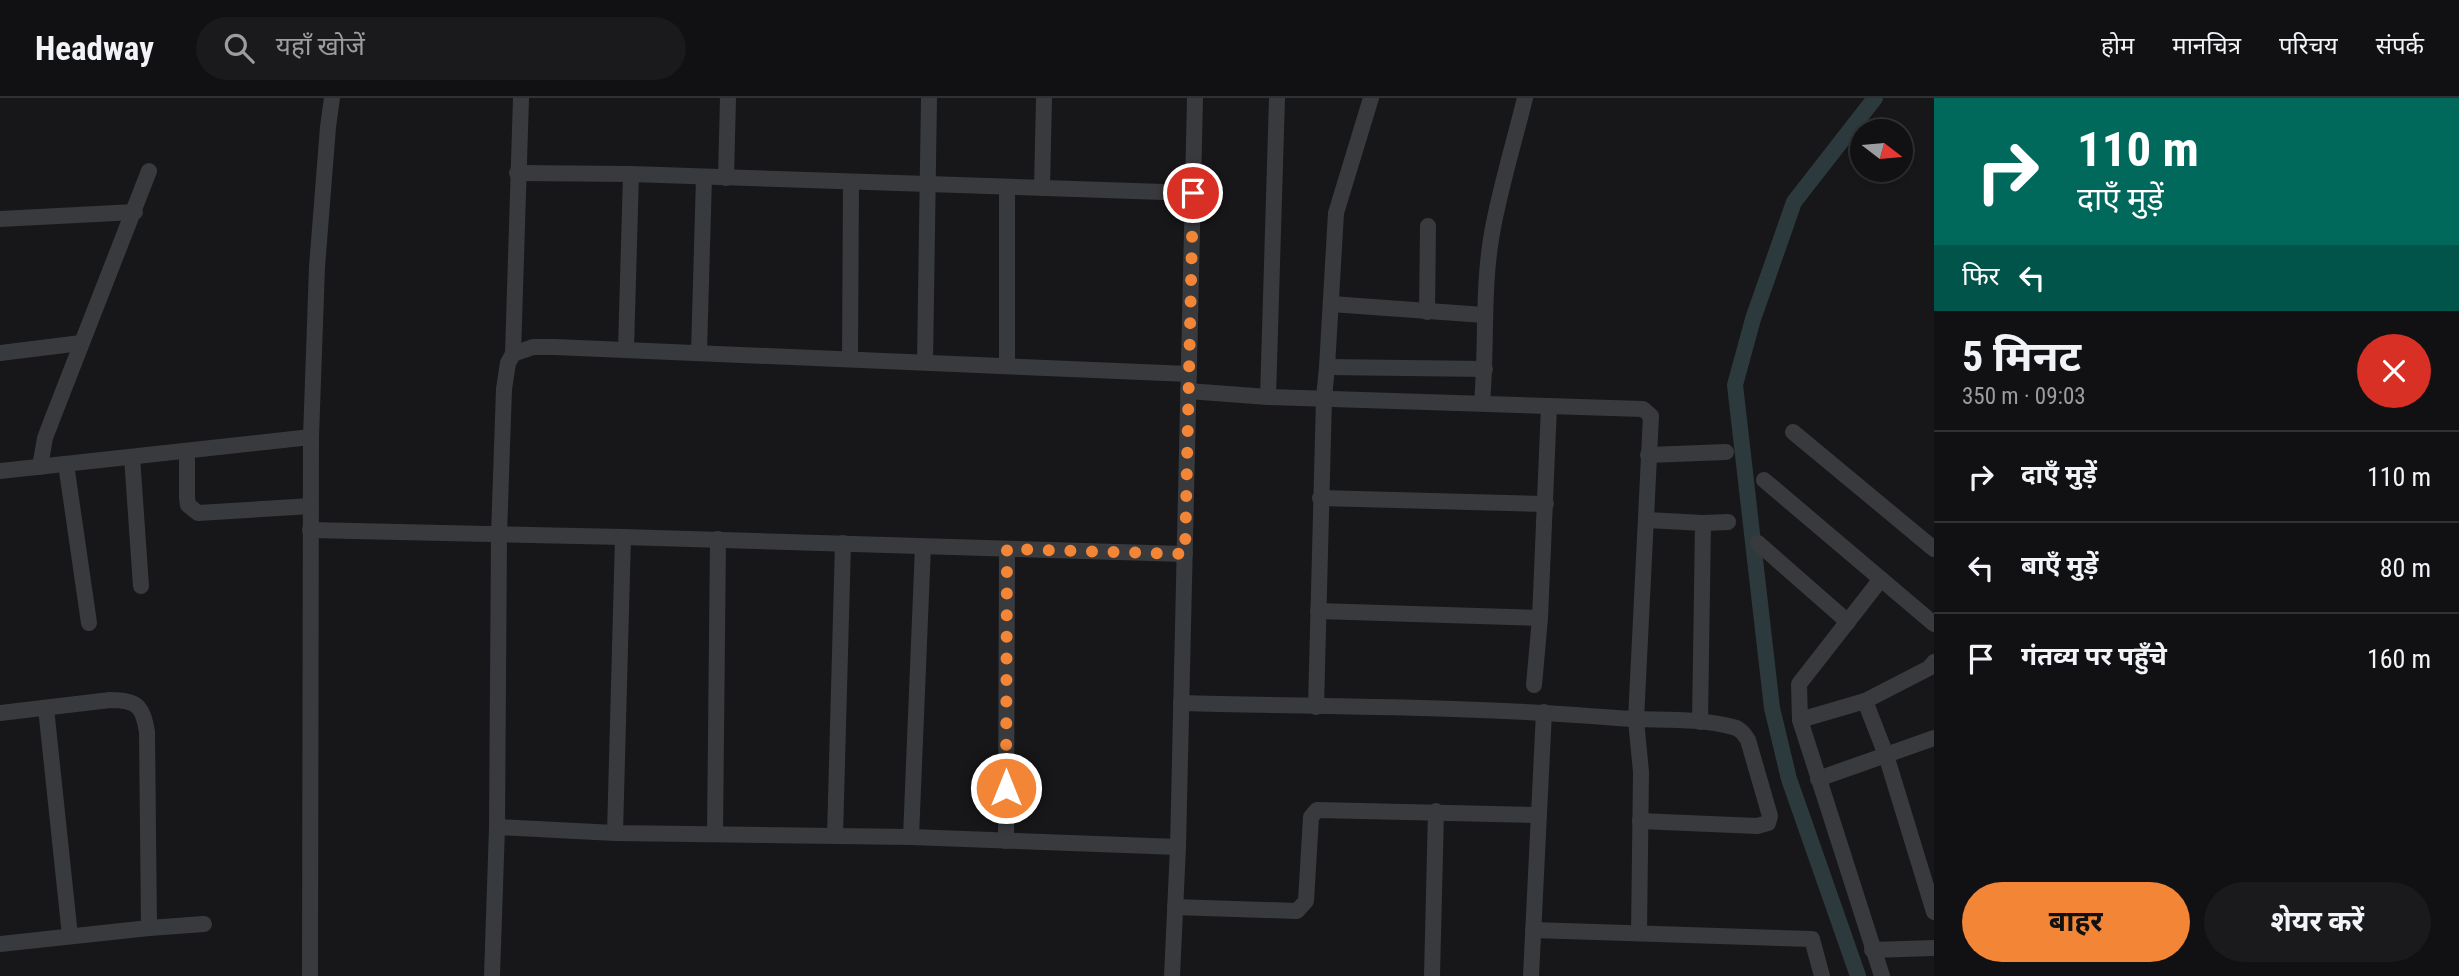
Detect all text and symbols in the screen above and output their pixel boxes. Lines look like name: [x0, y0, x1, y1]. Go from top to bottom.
search box: [196, 17, 686, 80]
text: Headway: [35, 29, 154, 68]
icon: search: [220, 29, 258, 67]
text: यहाँ खोजें: [276, 31, 365, 61]
text: होम: [2101, 32, 2134, 60]
text: मानचित्र: [2172, 32, 2241, 60]
text: परिचय: [2279, 32, 2338, 60]
text: संपर्क: [2376, 32, 2424, 60]
north arrow: [1850, 119, 1913, 182]
map controls: [1850, 119, 1913, 182]
text: 110 m: [2077, 121, 2199, 178]
icon: right: [1962, 126, 2053, 217]
pin: [1163, 163, 1223, 223]
icon: arrive: [1174, 174, 1212, 212]
text: दाएँ मुड़ें: [2077, 180, 2164, 218]
icon: left: [2013, 259, 2051, 297]
text: फिर: [1962, 261, 1999, 291]
text: 5 मिनट: [1962, 332, 2081, 381]
button: close: [2357, 334, 2431, 408]
text: 350 m · 09:03: [1962, 383, 2086, 410]
icon: right: [1962, 458, 2000, 496]
text: दाएँ मुड़ें: [2021, 459, 2097, 489]
text: 110 m: [2367, 462, 2431, 492]
icon: left: [1962, 549, 2000, 587]
text: बाएँ मुड़ें: [2021, 550, 2098, 580]
text: 80 m: [2380, 553, 2431, 583]
icon: arrive: [1962, 640, 2000, 678]
text: गंतव्य पर पहुँचे: [2021, 641, 2167, 671]
text: 160 m: [2367, 644, 2431, 674]
position arrow: [969, 751, 1043, 825]
button: बाहर: [1962, 882, 2190, 962]
button: शेयर करें: [2204, 882, 2431, 962]

